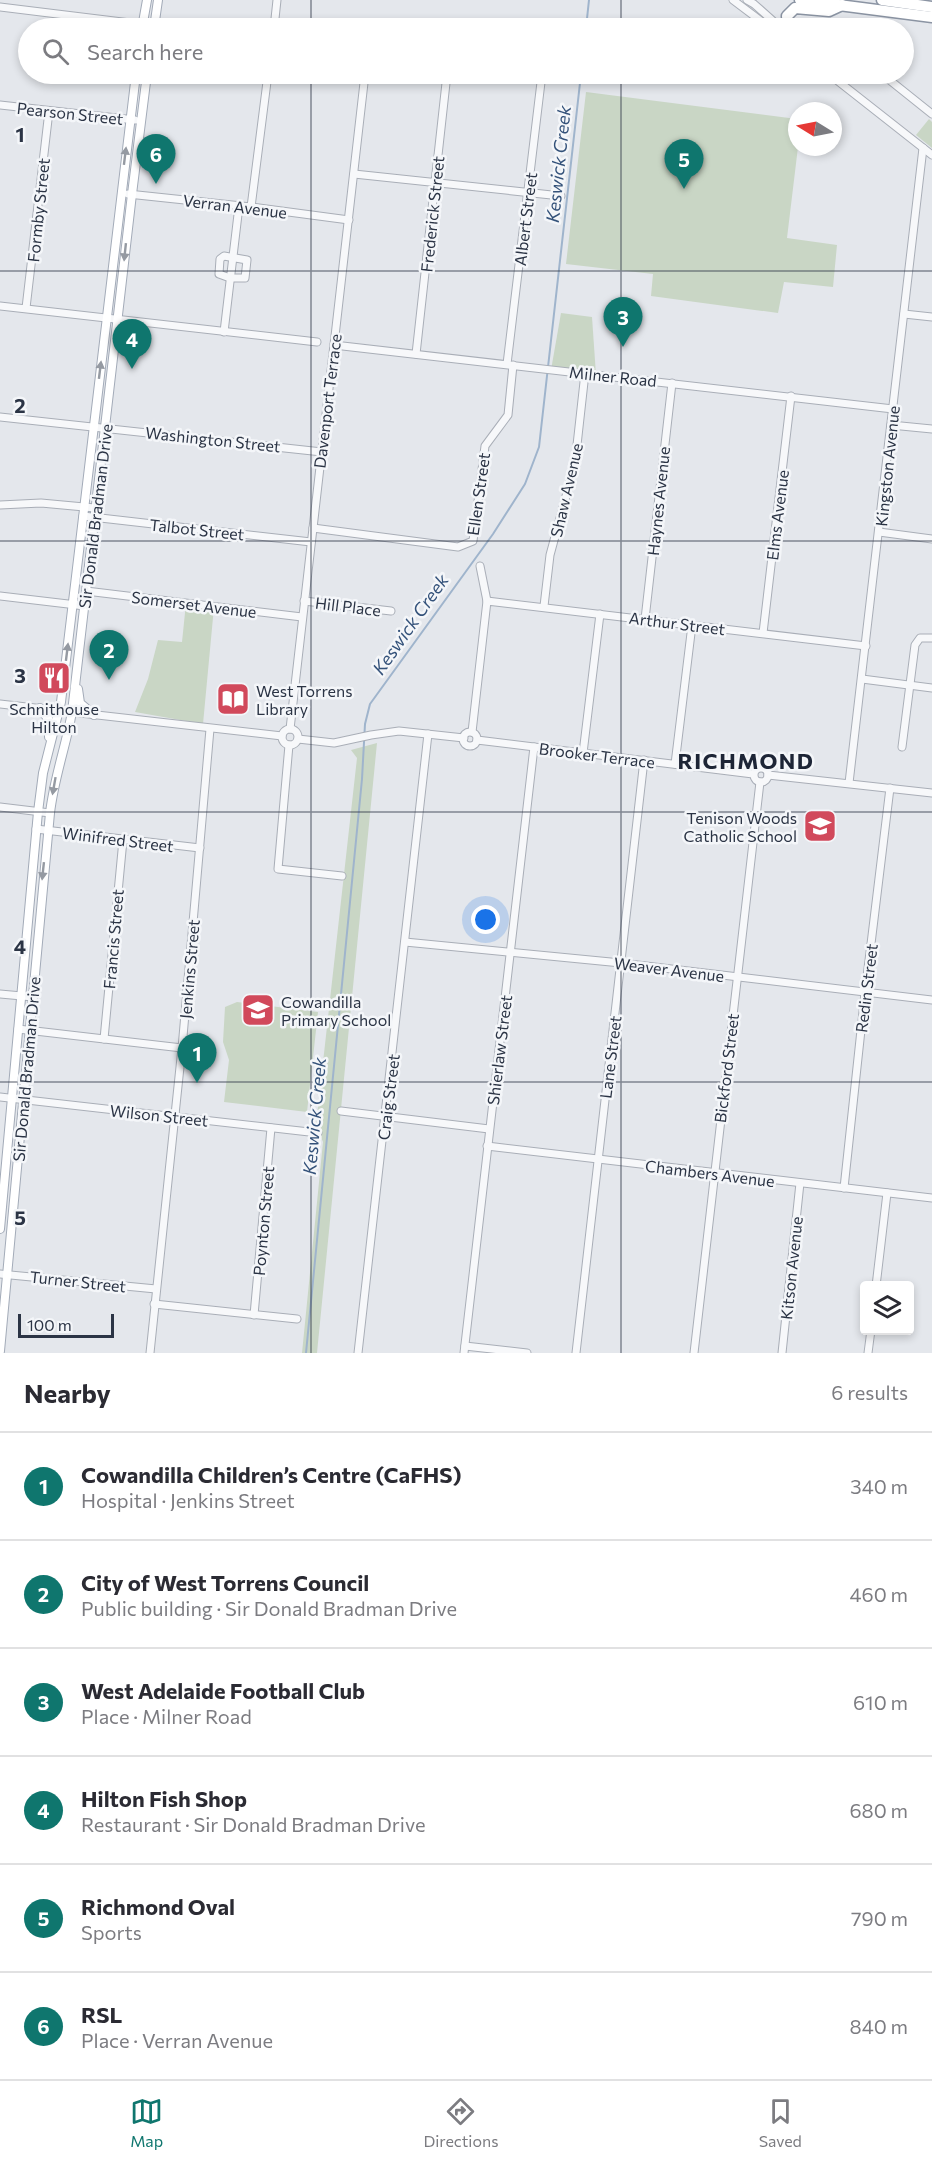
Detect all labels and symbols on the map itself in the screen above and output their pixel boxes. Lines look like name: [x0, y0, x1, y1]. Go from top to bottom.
street label: Pearson Street: [16, 98, 125, 128]
north arrow: [788, 102, 842, 156]
water label: Keswick Creek: [541, 103, 575, 224]
text: 1: [15, 122, 25, 146]
pin: 6: [136, 134, 176, 184]
pin: 5: [664, 140, 704, 189]
one-way arrow: [120, 147, 130, 166]
street label: Frederick Street: [416, 155, 448, 273]
street label: Formby Street: [23, 157, 53, 263]
street label: Albert Street: [510, 171, 540, 267]
street label: Verran Avenue: [182, 190, 288, 222]
one-way arrow: [120, 243, 130, 262]
pin: 3: [604, 298, 642, 347]
pin: 4: [112, 320, 152, 369]
street label: Davenport Terrace: [309, 333, 345, 469]
one-way arrow: [95, 360, 105, 379]
street label: Milner Road: [568, 362, 658, 390]
text: 2: [14, 393, 26, 417]
street label: Kingston Avenue: [871, 405, 903, 527]
street label: Washington Street: [145, 422, 282, 456]
street label: Sir Donald Bradman Drive: [74, 423, 116, 609]
street label: Shaw Avenue: [546, 441, 586, 539]
street label: Haynes Avenue: [643, 445, 673, 557]
street label: Ellen Street: [463, 451, 493, 537]
street label: Elms Avenue: [762, 469, 792, 561]
street label: Talbot Street: [149, 515, 246, 543]
water label: Keswick Creek: [367, 568, 453, 678]
street label: Somerset Avenue: [130, 587, 258, 621]
street label: Hill Place: [314, 593, 382, 619]
street label: Arthur Street: [628, 608, 727, 638]
pin: 2: [90, 630, 128, 680]
one-way arrow: [62, 642, 71, 661]
restaurant icon: Schnithouse Hilton: [36, 660, 72, 696]
text: 3: [14, 663, 26, 687]
library icon: West Torrens Library: [215, 681, 251, 717]
place label: West Torrens Library: [256, 681, 352, 718]
place label: Schnithouse Hilton: [9, 699, 99, 736]
street label: Brooker Terrace: [538, 738, 656, 772]
district label: RICHMOND: [677, 747, 815, 774]
one-way arrow: [49, 777, 58, 796]
place label: Tenison Woods Catholic School: [684, 808, 797, 845]
school or university icon: Tenison Woods Catholic School: [802, 808, 838, 844]
street label: Winifred Street: [61, 823, 175, 855]
one-way arrow: [39, 861, 48, 880]
street label: Francis Street: [99, 888, 127, 990]
your location: [471, 905, 500, 934]
street label: Jenkins Street: [175, 918, 203, 1020]
text: 4: [14, 934, 26, 958]
street label: Redin Street: [851, 942, 881, 1034]
street label: Weaver Avenue: [613, 953, 725, 985]
street label: Sir Donald Bradman Drive: [8, 976, 44, 1162]
school or university icon: Cowandilla Primary School: [240, 992, 276, 1028]
place label: Cowandilla Primary School: [281, 992, 391, 1029]
street label: Shierlaw Street: [483, 993, 515, 1106]
street label: Bickford Street: [710, 1012, 742, 1124]
street label: Lane Street: [595, 1014, 625, 1100]
pin: 1: [178, 1034, 216, 1083]
street label: Craig Street: [373, 1052, 403, 1141]
water label: Keswick Creek: [298, 1055, 330, 1176]
street label: Wilson Street: [109, 1100, 210, 1130]
street label: Chambers Avenue: [644, 1156, 776, 1190]
street label: Poynton Street: [249, 1165, 277, 1277]
text: 5: [14, 1205, 26, 1229]
street label: Kitson Avenue: [776, 1215, 806, 1321]
street label: Turner Street: [29, 1267, 127, 1296]
scale bar: [18, 1311, 114, 1338]

